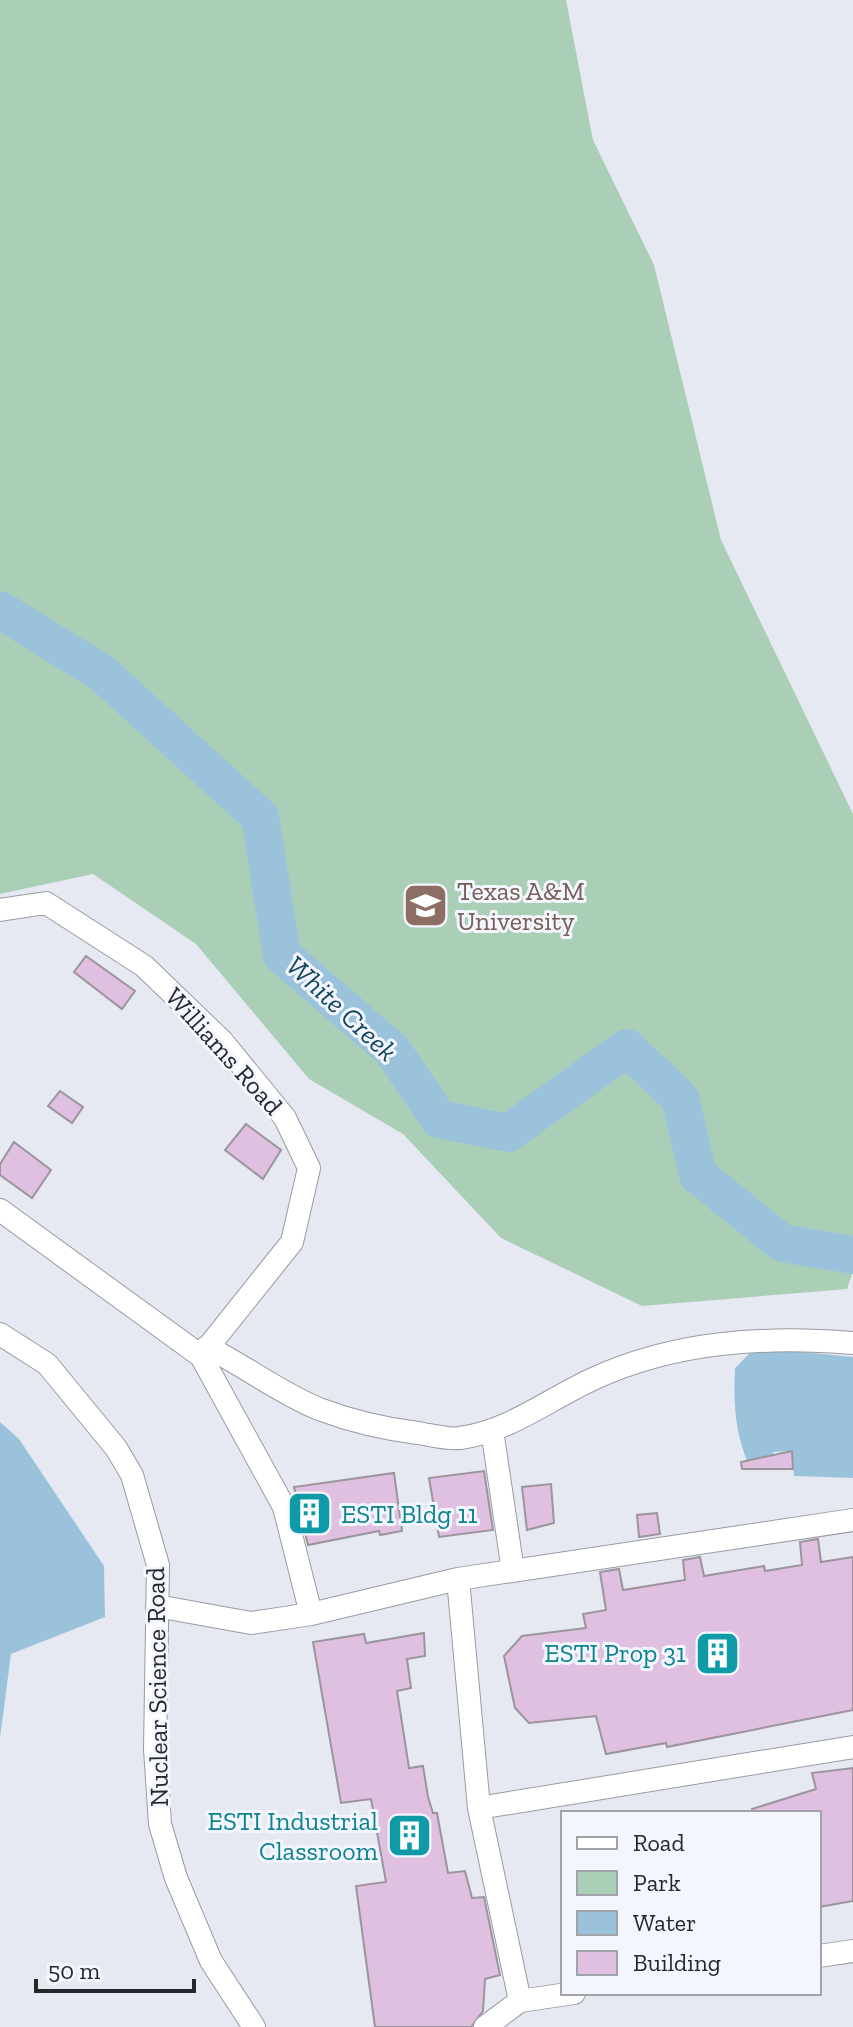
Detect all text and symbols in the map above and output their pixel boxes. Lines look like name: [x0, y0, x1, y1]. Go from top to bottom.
place label: Texas A&M University: [457, 875, 585, 937]
school or university icon: Texas A&M University: [402, 882, 450, 930]
water label: White Creek: [280, 949, 404, 1068]
street label: Williams Road: [158, 981, 290, 1121]
building icon: ESTI Bldg 11: [286, 1490, 334, 1538]
place label: ESTI Bldg 11: [341, 1498, 477, 1530]
street label: Nuclear Science Road: [139, 1567, 175, 1807]
building icon: ESTI Prop 31: [693, 1629, 741, 1677]
place label: ESTI Prop 31: [544, 1637, 686, 1669]
place label: ESTI Industrial Classroom: [208, 1805, 379, 1867]
legend: [561, 1811, 821, 1995]
building icon: ESTI Industrial Classroom: [385, 1812, 433, 1860]
text: Road: [633, 1828, 685, 1857]
text: Park: [633, 1868, 681, 1897]
text: Water: [633, 1908, 696, 1937]
scale bar: [36, 1943, 194, 1993]
text: Building: [633, 1948, 721, 1977]
text: 50 m: [48, 1956, 101, 1985]

